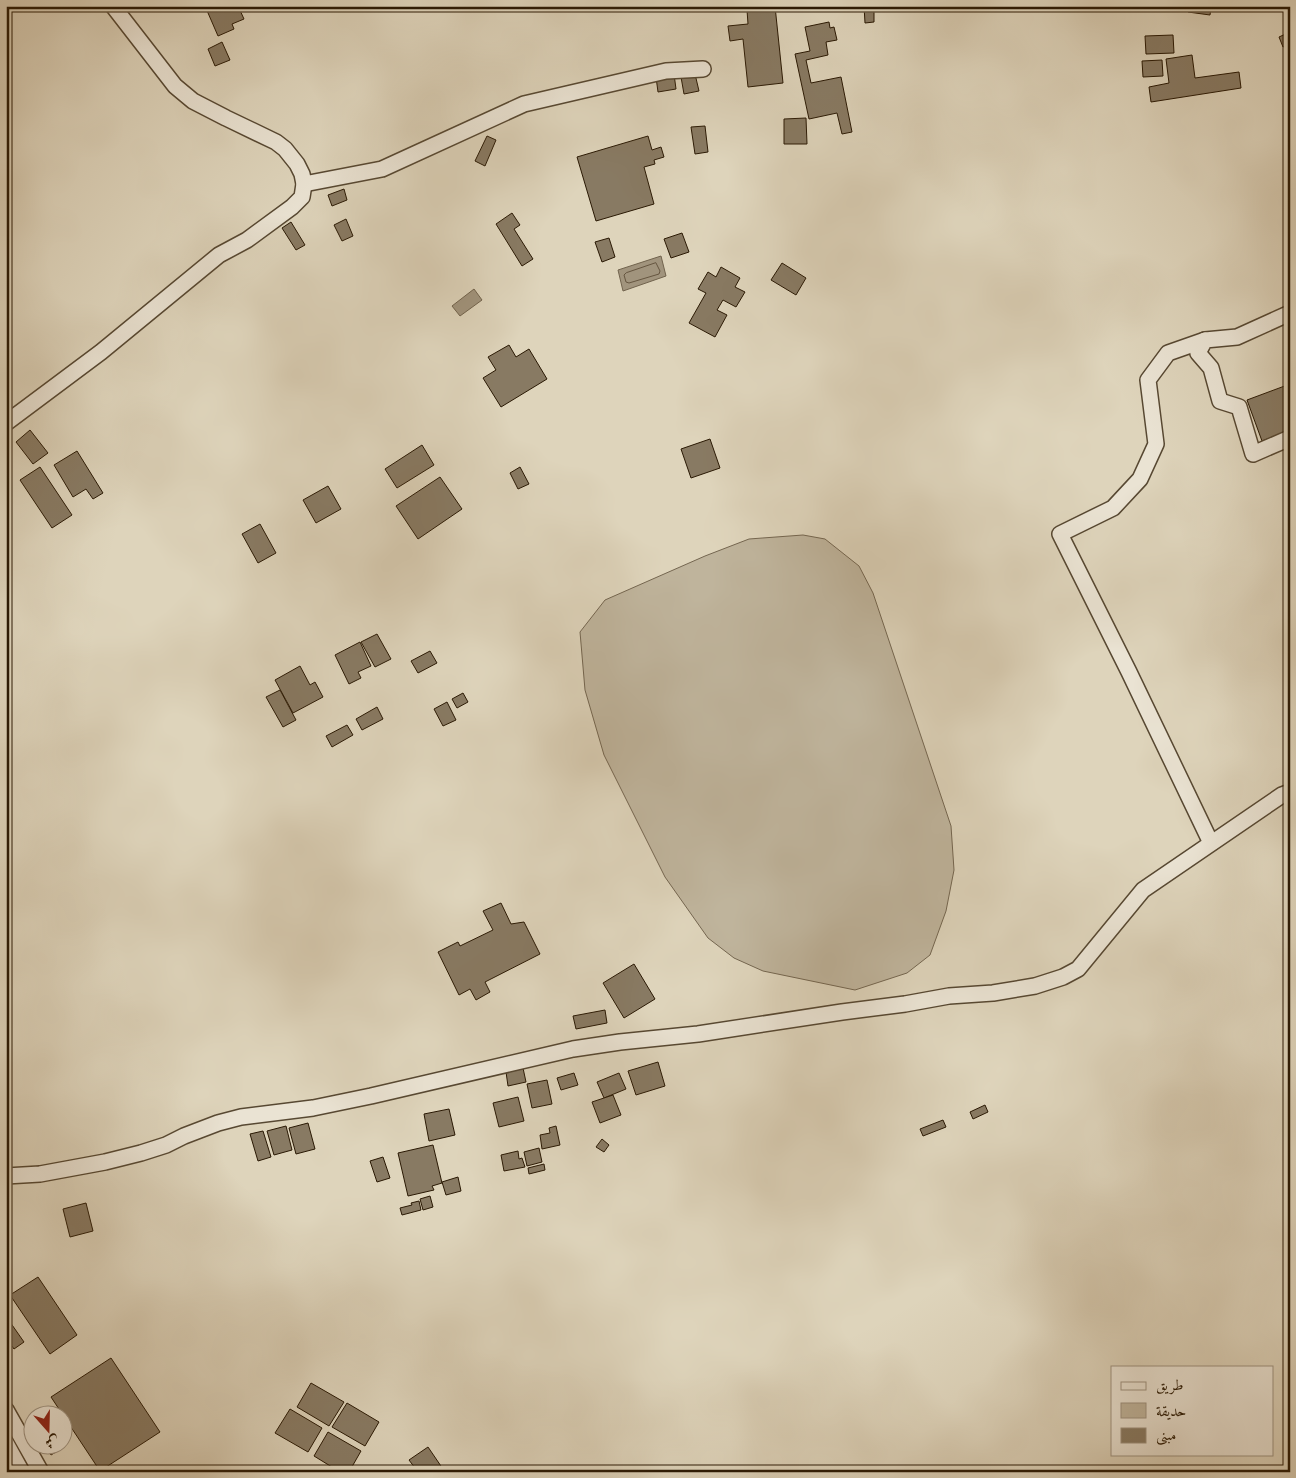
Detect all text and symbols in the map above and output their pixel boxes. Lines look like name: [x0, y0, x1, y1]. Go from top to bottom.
legend: [1111, 1366, 1274, 1456]
text: طريق: [1156, 1375, 1183, 1395]
text: حديقة: [1156, 1401, 1186, 1420]
north arrow: [22, 1406, 72, 1456]
text: مبنى: [1156, 1425, 1176, 1446]
text: ش: [43, 1431, 62, 1453]

